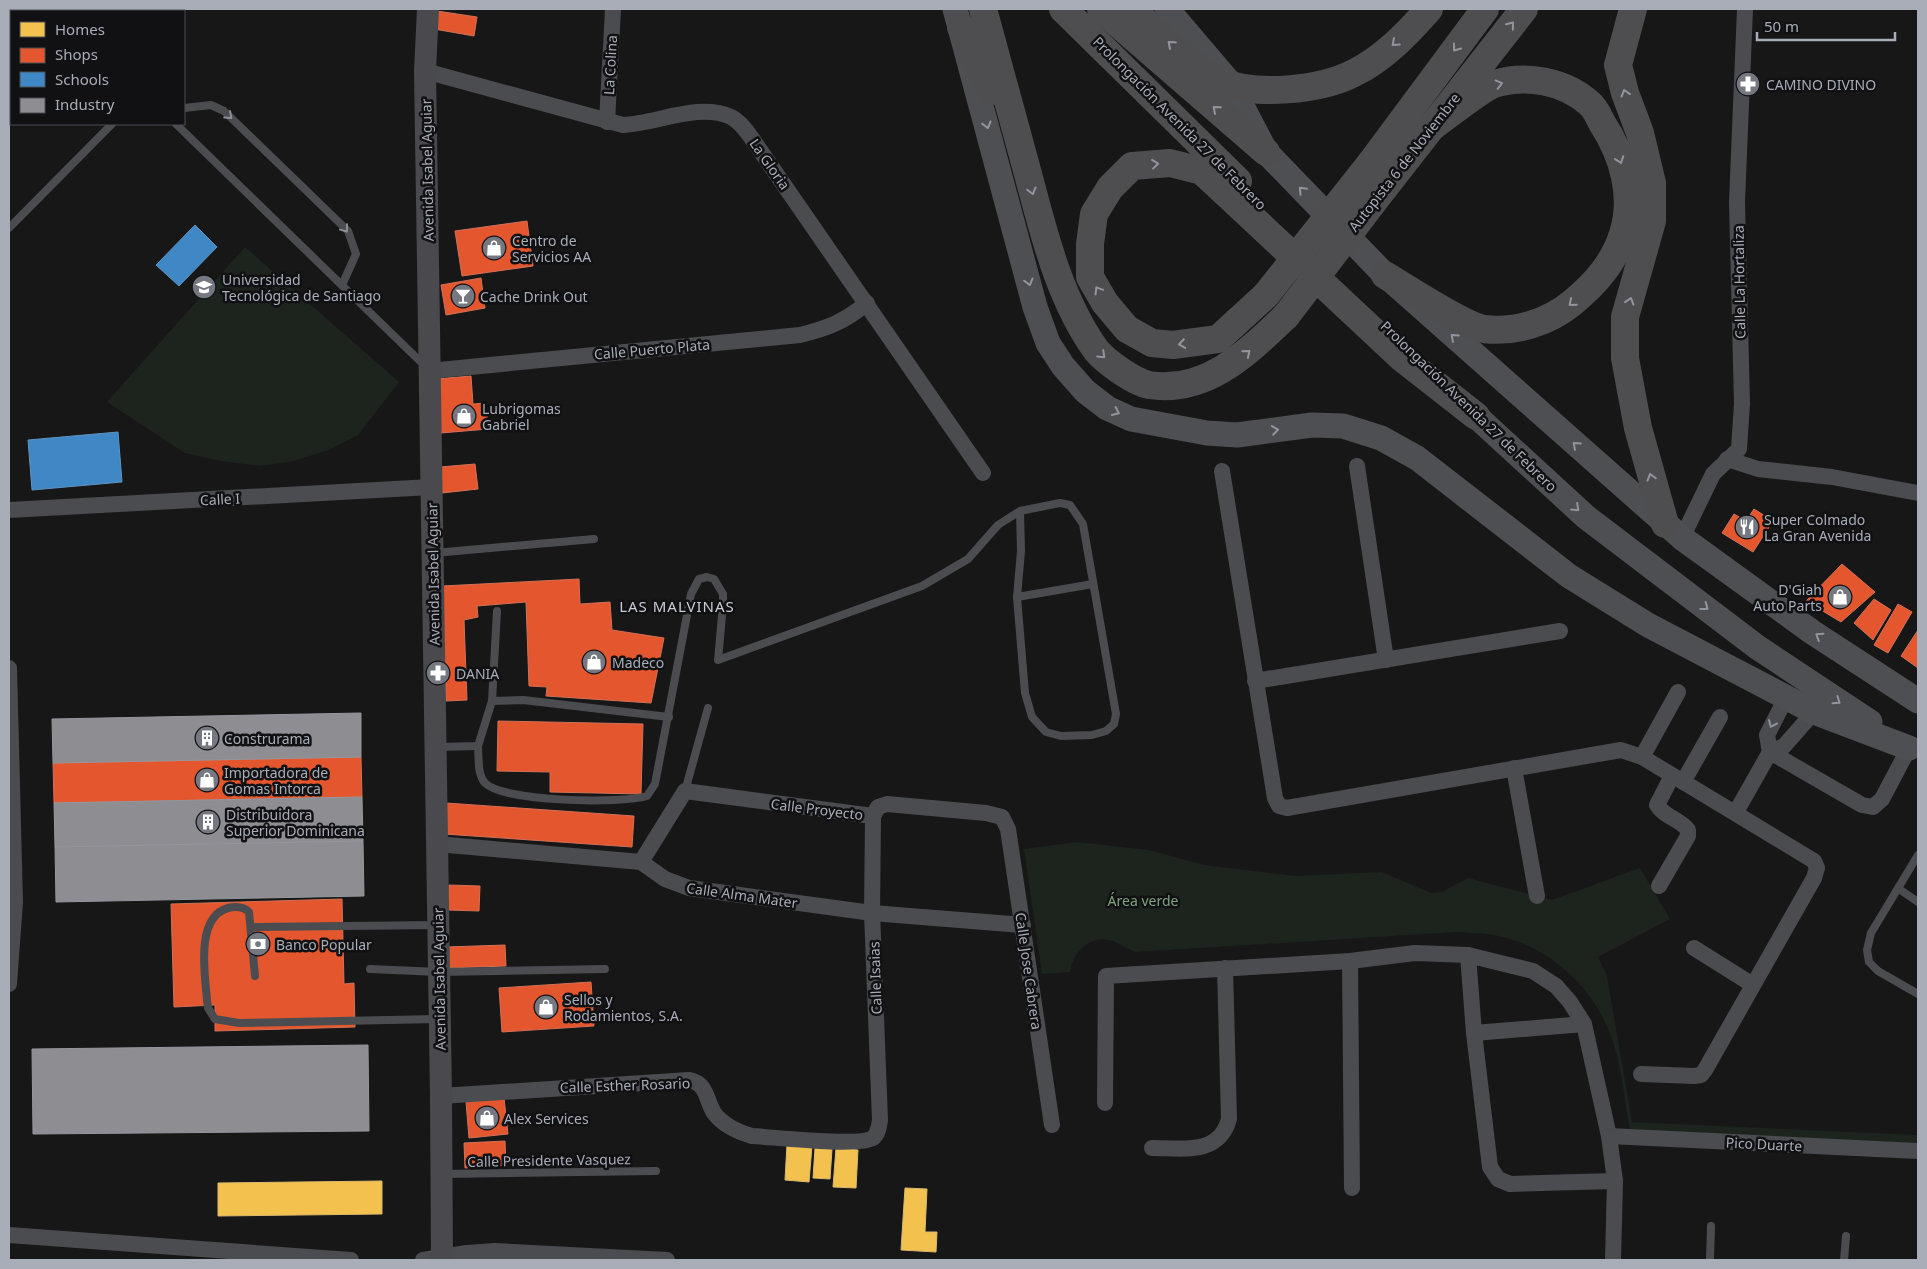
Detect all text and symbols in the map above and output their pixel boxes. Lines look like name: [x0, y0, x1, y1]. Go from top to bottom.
legend: [10, 10, 185, 125]
scale bar: [1757, 10, 1894, 42]
text: 50 m: [1764, 16, 1799, 36]
text: Homes: [55, 19, 105, 39]
one-way arrow: [1506, 22, 1514, 31]
street label: Prolongación Avenida 27 de Febrero: [1089, 32, 1271, 214]
street label: La Colina: [599, 35, 621, 95]
one-way arrow: [1391, 38, 1400, 47]
one-way arrow: [1167, 40, 1176, 49]
one-way arrow: [1453, 42, 1461, 51]
text: Shops: [55, 44, 98, 64]
text: Schools: [55, 69, 109, 89]
pharmacy icon: CAMINO DIVINO: [1735, 71, 1761, 97]
place label: CAMINO DIVINO: [1766, 75, 1876, 94]
one-way arrow: [1495, 79, 1503, 90]
street label: Autopista 6 de Noviembre: [1344, 89, 1464, 235]
one-way arrow: [1621, 89, 1631, 98]
text: Industry: [55, 94, 115, 114]
street label: Avenida Isabel Aguiar: [416, 98, 438, 242]
one-way arrow: [1213, 106, 1222, 115]
one-way arrow: [224, 110, 233, 119]
one-way arrow: [981, 120, 992, 129]
street label: La Gloria: [745, 135, 795, 193]
one-way arrow: [1614, 156, 1624, 164]
one-way arrow: [1151, 159, 1159, 170]
one-way arrow: [1027, 186, 1037, 194]
one-way arrow: [1299, 186, 1308, 195]
one-way arrow: [339, 224, 348, 233]
street label: Calle La Hortaliza: [1729, 225, 1749, 339]
place label: Centro de Servicios AA: [512, 231, 591, 266]
shop icon: Centro de Servicios AA: [481, 235, 507, 261]
place label: Universidad Tecnológica de Santiago: [222, 270, 381, 305]
school or university icon: Universidad Tecnológica de Santiago: [191, 274, 217, 300]
one-way arrow: [1023, 277, 1034, 286]
bar icon: Cache Drink Out: [450, 283, 476, 309]
place label: Cache Drink Out: [480, 287, 588, 306]
one-way arrow: [1094, 287, 1104, 296]
one-way arrow: [1569, 297, 1578, 305]
one-way arrow: [1624, 297, 1634, 306]
street label: Prolongación Avenida 27 de Febrero: [1377, 317, 1561, 495]
street label: Calle Puerto Plata: [593, 334, 711, 364]
one-way arrow: [1451, 334, 1460, 343]
one-way arrow: [1178, 338, 1186, 349]
one-way arrow: [1097, 349, 1106, 358]
one-way arrow: [1241, 350, 1250, 358]
place label: Lubrigomas Gabriel: [482, 399, 561, 434]
shop icon: Lubrigomas Gabriel: [451, 403, 477, 429]
one-way arrow: [1111, 406, 1120, 417]
one-way arrow: [1271, 425, 1279, 436]
one-way arrow: [1572, 442, 1581, 451]
one-way arrow: [1647, 474, 1657, 482]
street label: Calle I: [199, 488, 241, 510]
street label: Avenida Isabel Aguiar: [422, 502, 444, 646]
one-way arrow: [1571, 502, 1580, 511]
place label: Super Colmado La Gran Avenida: [1764, 510, 1871, 545]
restaurant icon: Super Colmado La Gran Avenida: [1734, 514, 1760, 540]
place label: D'Giah Auto Parts: [1753, 580, 1822, 615]
shop icon: D'Giah Auto Parts: [1827, 584, 1853, 610]
district label: LAS MALVINAS: [619, 596, 735, 616]
one-way arrow: [1699, 602, 1708, 610]
one-way arrow: [1815, 633, 1824, 642]
shop icon: Madeco: [581, 649, 607, 675]
place label: Madeco: [612, 653, 664, 672]
pharmacy icon: DANIA: [425, 660, 451, 686]
place label: DANIA: [456, 664, 499, 683]
one-way arrow: [1832, 695, 1841, 704]
one-way arrow: [1768, 719, 1778, 728]
building icon: Construrama: [194, 725, 220, 751]
place label: Construrama: [224, 729, 310, 748]
place label: Importadora de Gomas Intorca: [224, 763, 328, 798]
shop icon: Importadora de Gomas Intorca: [194, 767, 220, 793]
street label: Calle Proyecto: [770, 794, 864, 824]
place label: Distribuidora Superior Dominicana: [226, 805, 365, 840]
building icon: Distribuidora Superior Dominicana: [195, 809, 221, 835]
street label: Calle Alma Mater: [685, 878, 799, 912]
park label: Área verde: [1108, 891, 1179, 910]
street label: Avenida Isabel Aguiar: [428, 907, 450, 1051]
street label: Calle Jose Cabrera: [1011, 911, 1047, 1031]
bank icon: Banco Popular: [245, 931, 271, 957]
place label: Banco Popular: [276, 935, 372, 954]
street label: Calle Isaias: [864, 941, 886, 1015]
place label: Sellos y Rodamientos, S.A.: [564, 990, 683, 1025]
shop icon: Sellos y Rodamientos, S.A.: [533, 994, 559, 1020]
street label: Calle Esther Rosario: [559, 1073, 691, 1097]
shop icon: Alex Services: [474, 1105, 500, 1131]
place label: Alex Services: [504, 1109, 589, 1128]
street label: Pico Duarte: [1725, 1133, 1803, 1155]
street label: Calle Presidente Vasquez: [467, 1149, 631, 1171]

